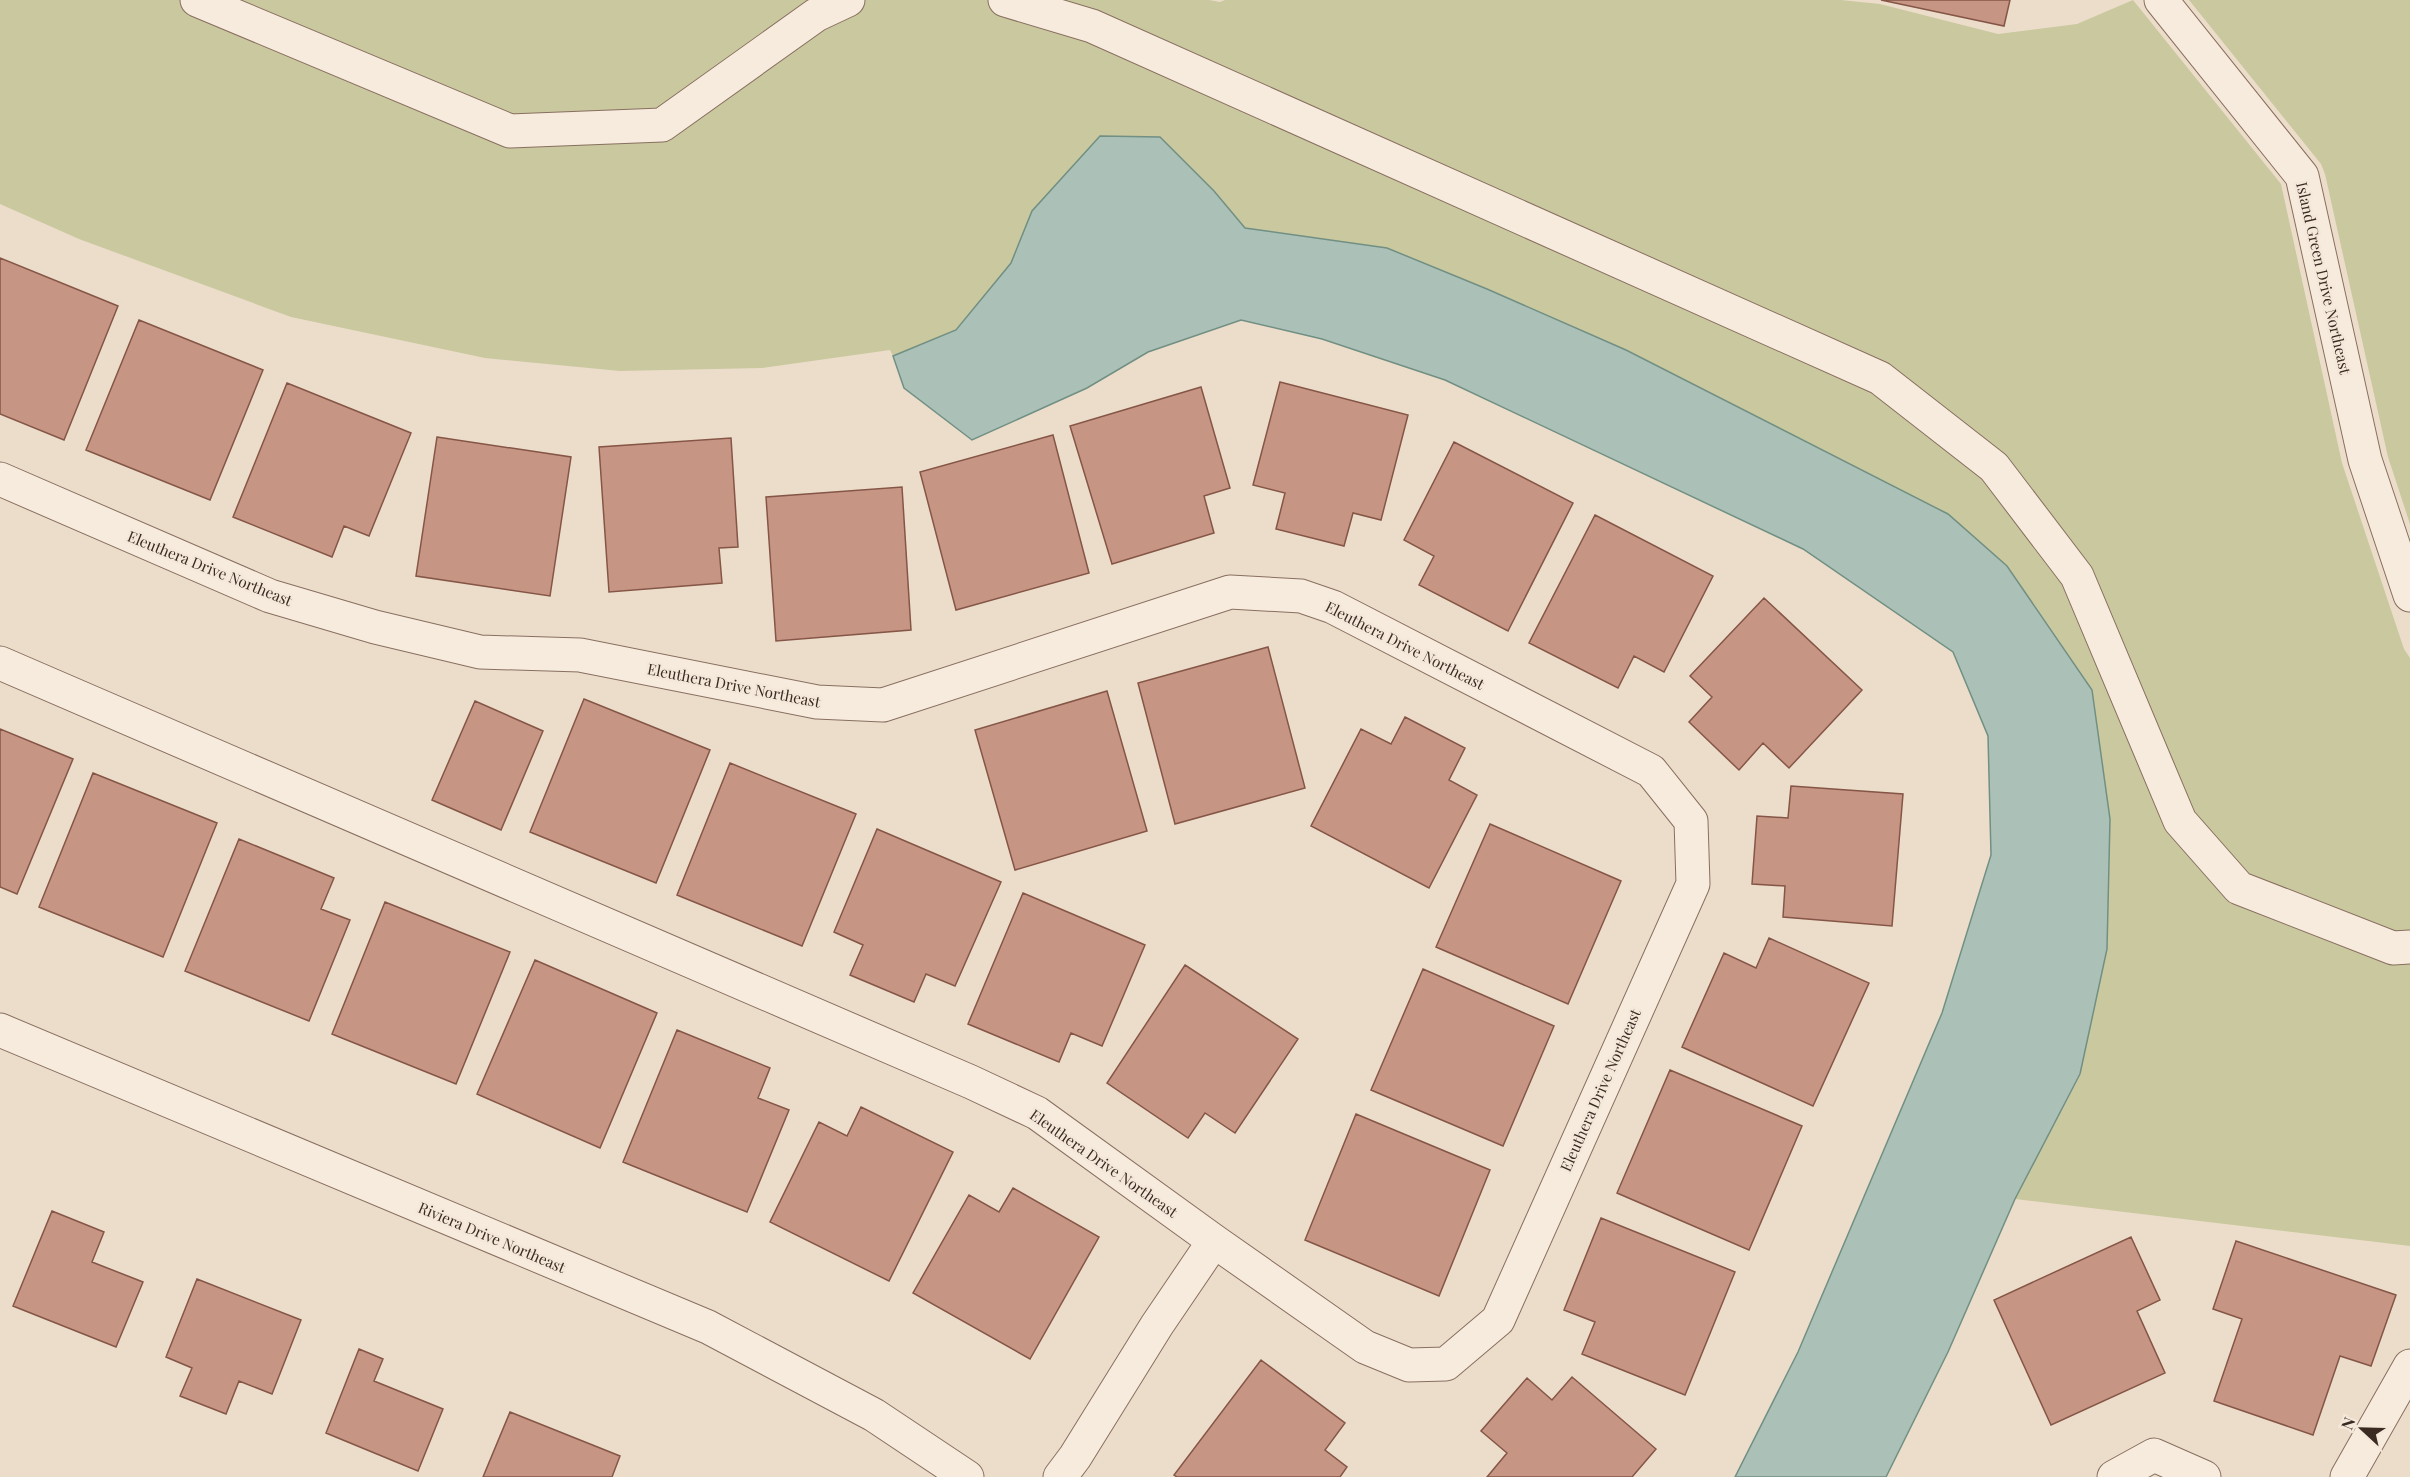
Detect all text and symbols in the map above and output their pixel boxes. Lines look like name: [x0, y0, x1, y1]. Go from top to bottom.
street label: Island Green Drive Northeast: [2292, 180, 2356, 377]
street label: Eleuthera Drive Northeast: [125, 526, 296, 610]
street label: Eleuthera Drive Northeast: [1322, 596, 1488, 694]
street label: Eleuthera Drive Northeast: [646, 658, 823, 712]
street label: Eleuthera Drive Northeast: [1555, 1005, 1645, 1174]
street label: Eleuthera Drive Northeast: [1026, 1104, 1182, 1222]
street label: Riviera Drive Northeast: [415, 1197, 569, 1277]
north arrow: [2332, 1399, 2392, 1459]
text: N: [2336, 1413, 2360, 1432]

